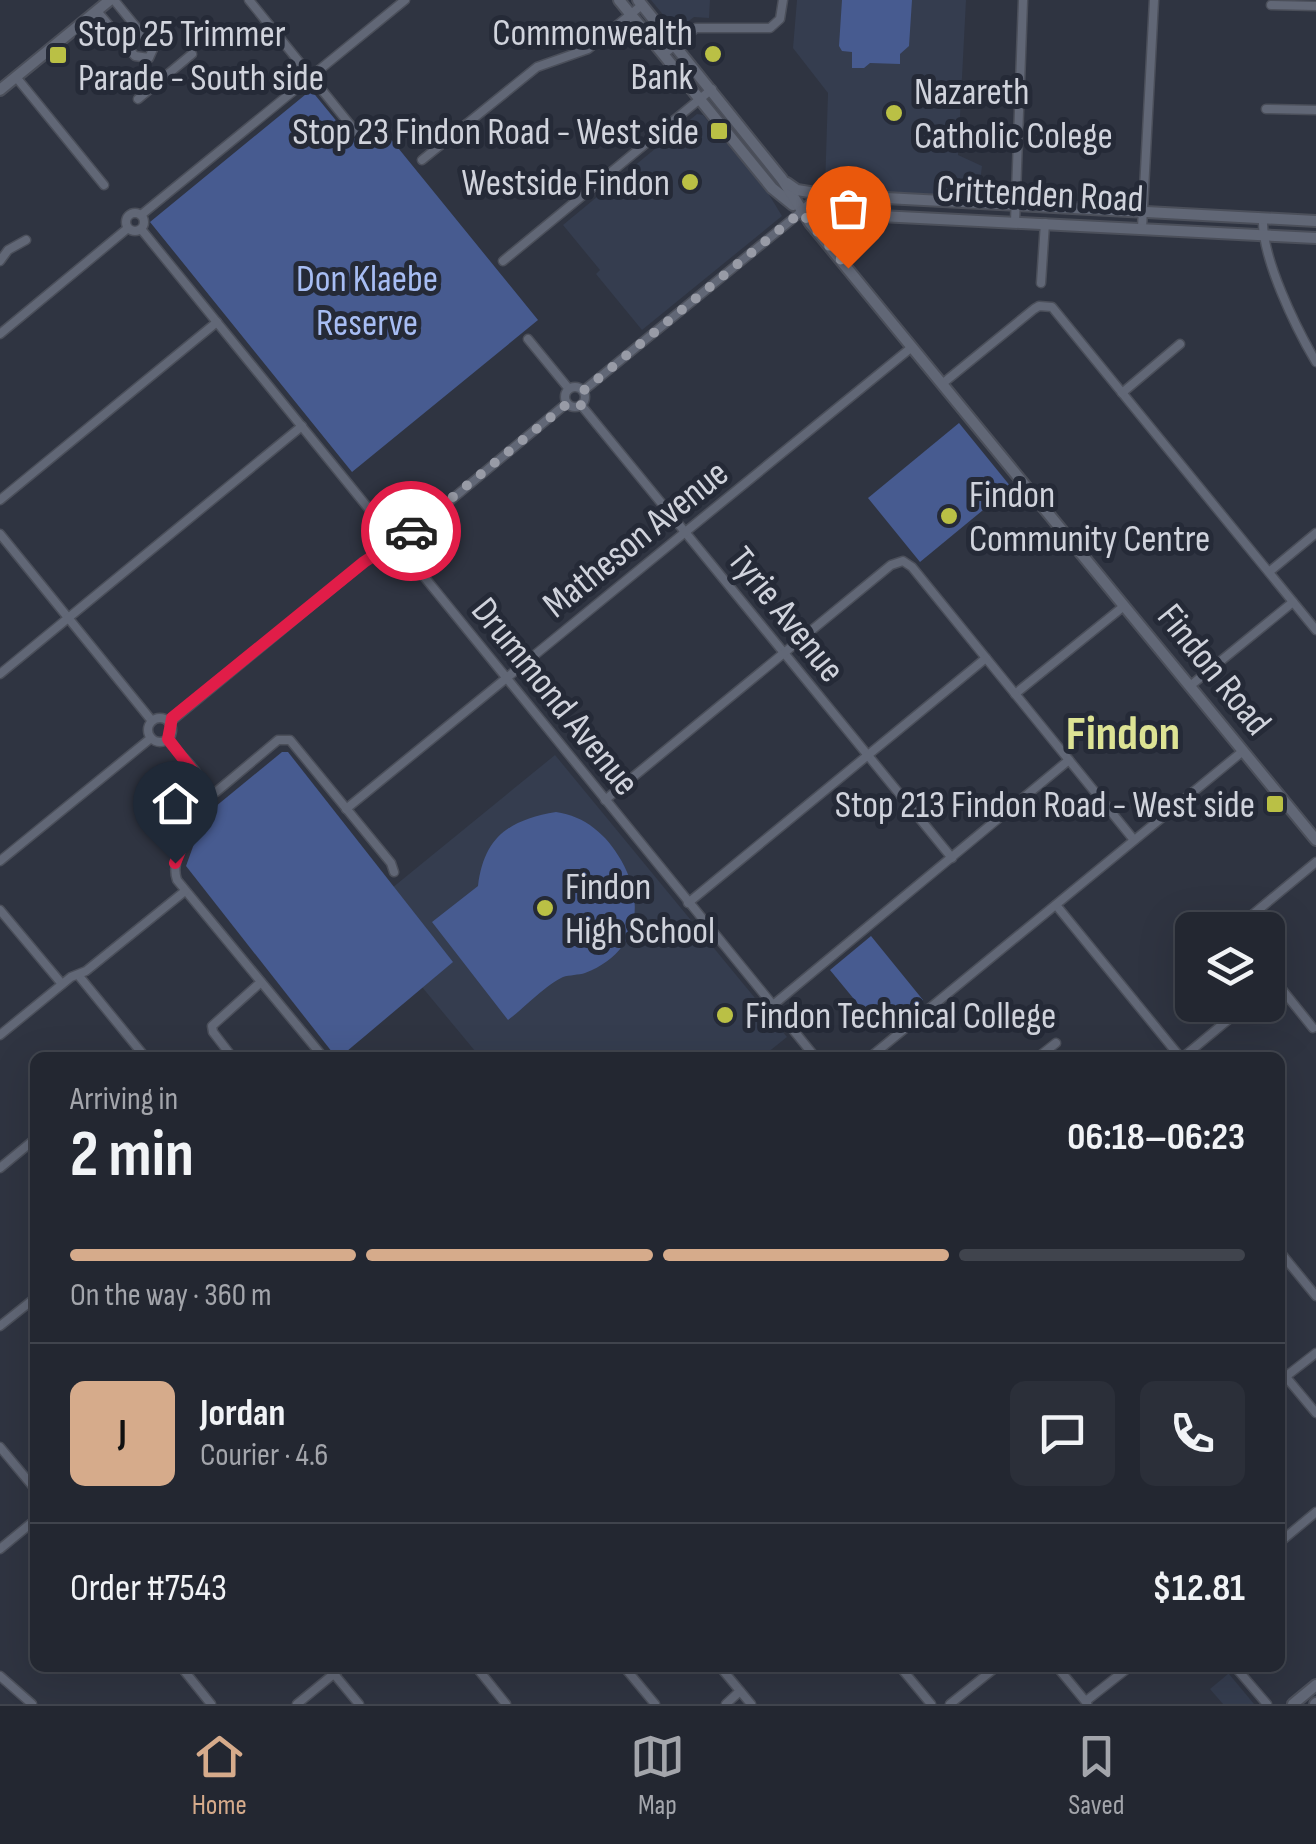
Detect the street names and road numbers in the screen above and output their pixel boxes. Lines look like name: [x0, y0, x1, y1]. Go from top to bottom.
street label: Crittenden Road: [935, 167, 1145, 222]
street label: Matheson Avenue: [534, 451, 738, 627]
street label: Tyrie Avenue: [718, 538, 854, 692]
street label: Drummond Avenue: [461, 589, 648, 805]
street label: Findon Road: [1147, 595, 1280, 745]

